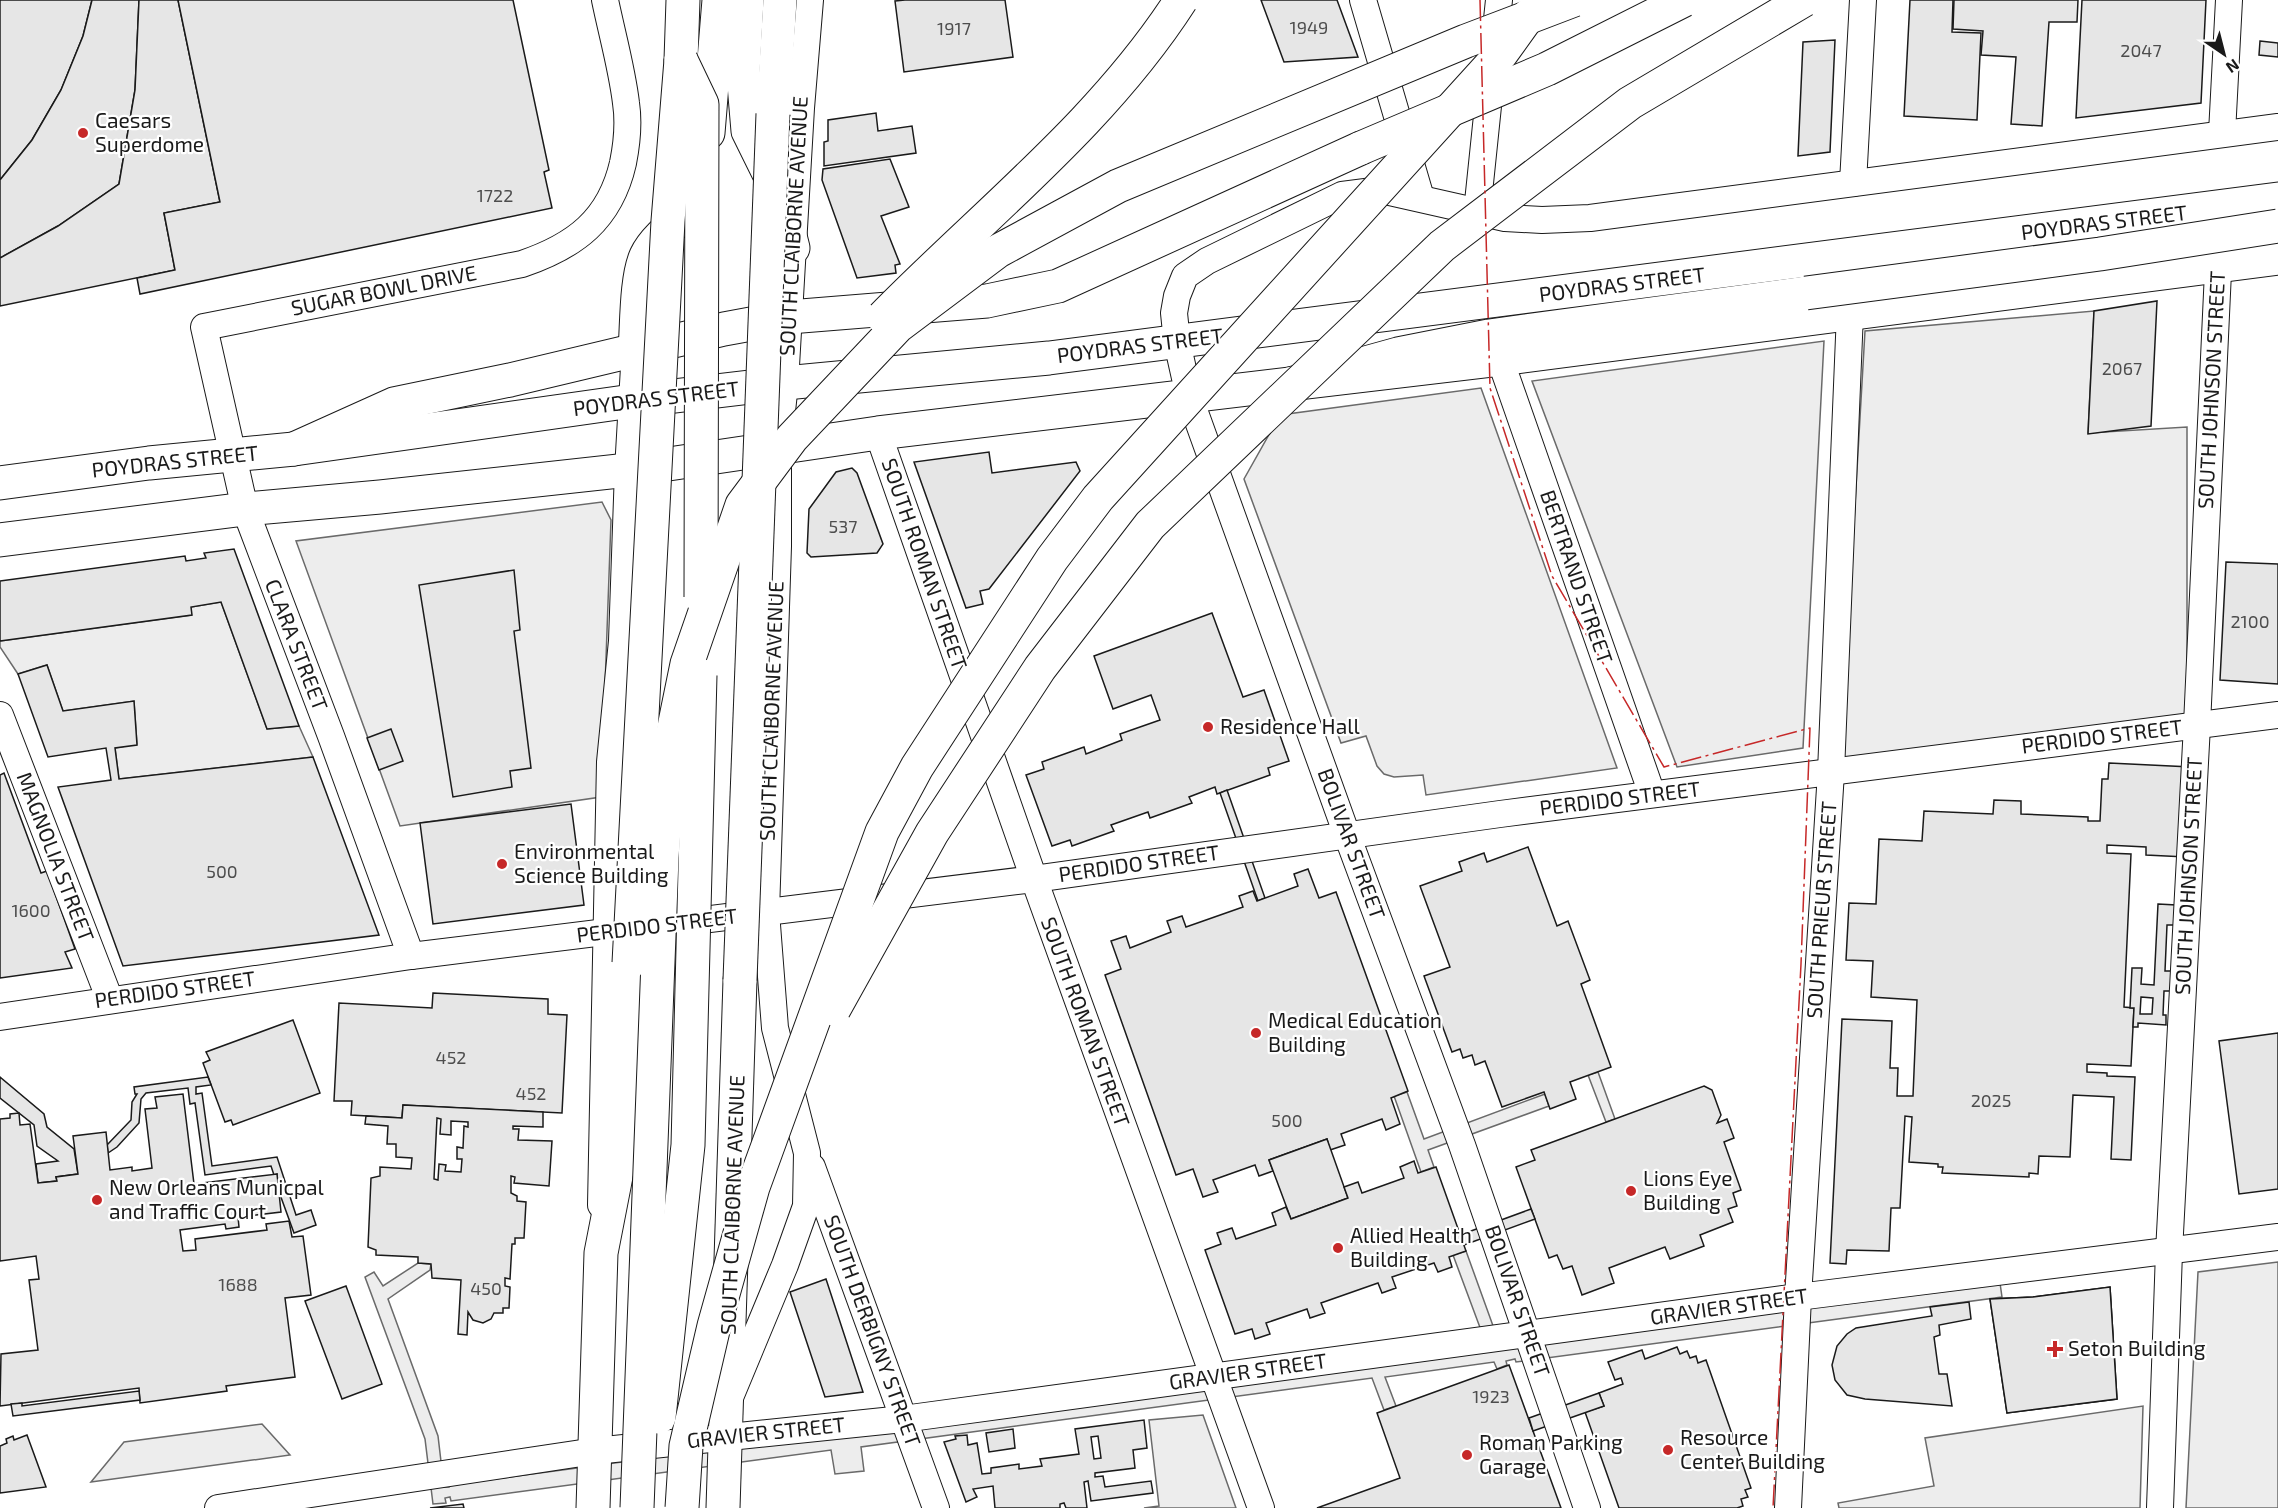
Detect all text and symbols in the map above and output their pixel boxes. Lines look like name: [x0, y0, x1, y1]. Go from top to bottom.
house number: 1949: [1290, 16, 1328, 38]
house number: 1917: [937, 17, 971, 39]
north arrow: [2194, 24, 2254, 84]
house number: 2047: [2120, 39, 2162, 61]
text: N: [2223, 56, 2243, 78]
street label: SOUTH CLAIBORNE AVENUE: [773, 95, 812, 357]
place label: Caesars Superdome: [95, 107, 204, 156]
marker: Caesars Superdome: [76, 126, 90, 140]
house number: 1722: [477, 184, 513, 206]
street label: POYDRAS STREET: [2019, 199, 2188, 244]
street label: SUGAR BOWL DRIVE: [289, 259, 479, 320]
street label: POYDRAS STREET: [1537, 261, 1706, 306]
street label: SOUTH JOHNSON STREET: [2192, 270, 2229, 510]
street label: POYDRAS STREET: [1055, 322, 1224, 367]
house number: 2067: [2102, 357, 2142, 379]
street label: POYDRAS STREET: [571, 375, 740, 420]
street label: POYDRAS STREET: [90, 439, 259, 482]
street label: SOUTH ROMAN STREET: [878, 455, 973, 672]
street label: BERTRAND STREET: [1536, 486, 1619, 667]
house number: 537: [829, 515, 857, 537]
street label: CLARA STREET: [261, 575, 334, 714]
street label: SOUTH CLAIBORNE AVENUE: [753, 580, 788, 841]
house number: 2100: [2231, 610, 2270, 632]
place label: Residence Hall: [1220, 713, 1360, 738]
street label: PERDIDO STREET: [2020, 713, 2184, 758]
marker: Residence Hall: [1201, 720, 1215, 734]
street label: SOUTH JOHNSON STREET: [2169, 756, 2206, 996]
street label: BOLIVAR STREET: [1314, 765, 1391, 922]
street label: MAGNOLIA STREET: [13, 768, 100, 945]
street label: PERDIDO STREET: [1538, 775, 1702, 820]
street label: SOUTH PRIEUR STREET: [1800, 800, 1841, 1019]
place label: Environmental Science Building: [514, 838, 669, 887]
street label: PERDIDO STREET: [1057, 839, 1221, 886]
marker: Environmental Science Building: [495, 857, 509, 871]
house number: 500: [206, 860, 238, 882]
house number: 1600: [11, 899, 51, 921]
street label: PERDIDO STREET: [575, 902, 739, 947]
street label: SOUTH ROMAN STREET: [1037, 913, 1136, 1130]
street label: PERDIDO STREET: [93, 965, 257, 1012]
place label: Medical Education Building: [1268, 1007, 1442, 1056]
marker: Medical Education Building: [1249, 1026, 1263, 1040]
house number: 452: [436, 1046, 466, 1068]
street label: SOUTH CLAIBORNE AVENUE: [714, 1074, 749, 1335]
house number: 452: [516, 1082, 546, 1104]
house number: 2025: [1971, 1089, 2011, 1111]
house number: 500: [1271, 1109, 1303, 1131]
place label: Lions Eye Building: [1643, 1165, 1733, 1214]
place label: New Orleans Municpal and Traffic Court: [109, 1174, 324, 1223]
marker: Lions Eye Building: [1624, 1184, 1638, 1198]
marker: New Orleans Municpal and Traffic Court: [90, 1193, 104, 1207]
street label: SOUTH DERBIGNY STREET: [820, 1211, 927, 1450]
street label: BOLIVAR STREET: [1481, 1221, 1556, 1380]
place label: Allied Health Building: [1350, 1222, 1472, 1271]
marker: Allied Health Building: [1331, 1241, 1345, 1255]
house number: 1688: [218, 1273, 258, 1295]
house number: 450: [470, 1277, 502, 1299]
street label: GRAVIER STREET: [1648, 1282, 1809, 1329]
place label: Seton Building: [2068, 1335, 2206, 1360]
marker: Seton Building: [2046, 1340, 2064, 1358]
street label: GRAVIER STREET: [1167, 1347, 1328, 1394]
house number: 1923: [1472, 1385, 1510, 1407]
street label: GRAVIER STREET: [686, 1411, 846, 1452]
place label: Resource Center Building: [1680, 1424, 1825, 1473]
place label: Roman Parking Garage: [1479, 1429, 1623, 1478]
marker: Resource Center Building: [1661, 1443, 1675, 1457]
marker: Roman Parking Garage: [1460, 1448, 1474, 1462]

